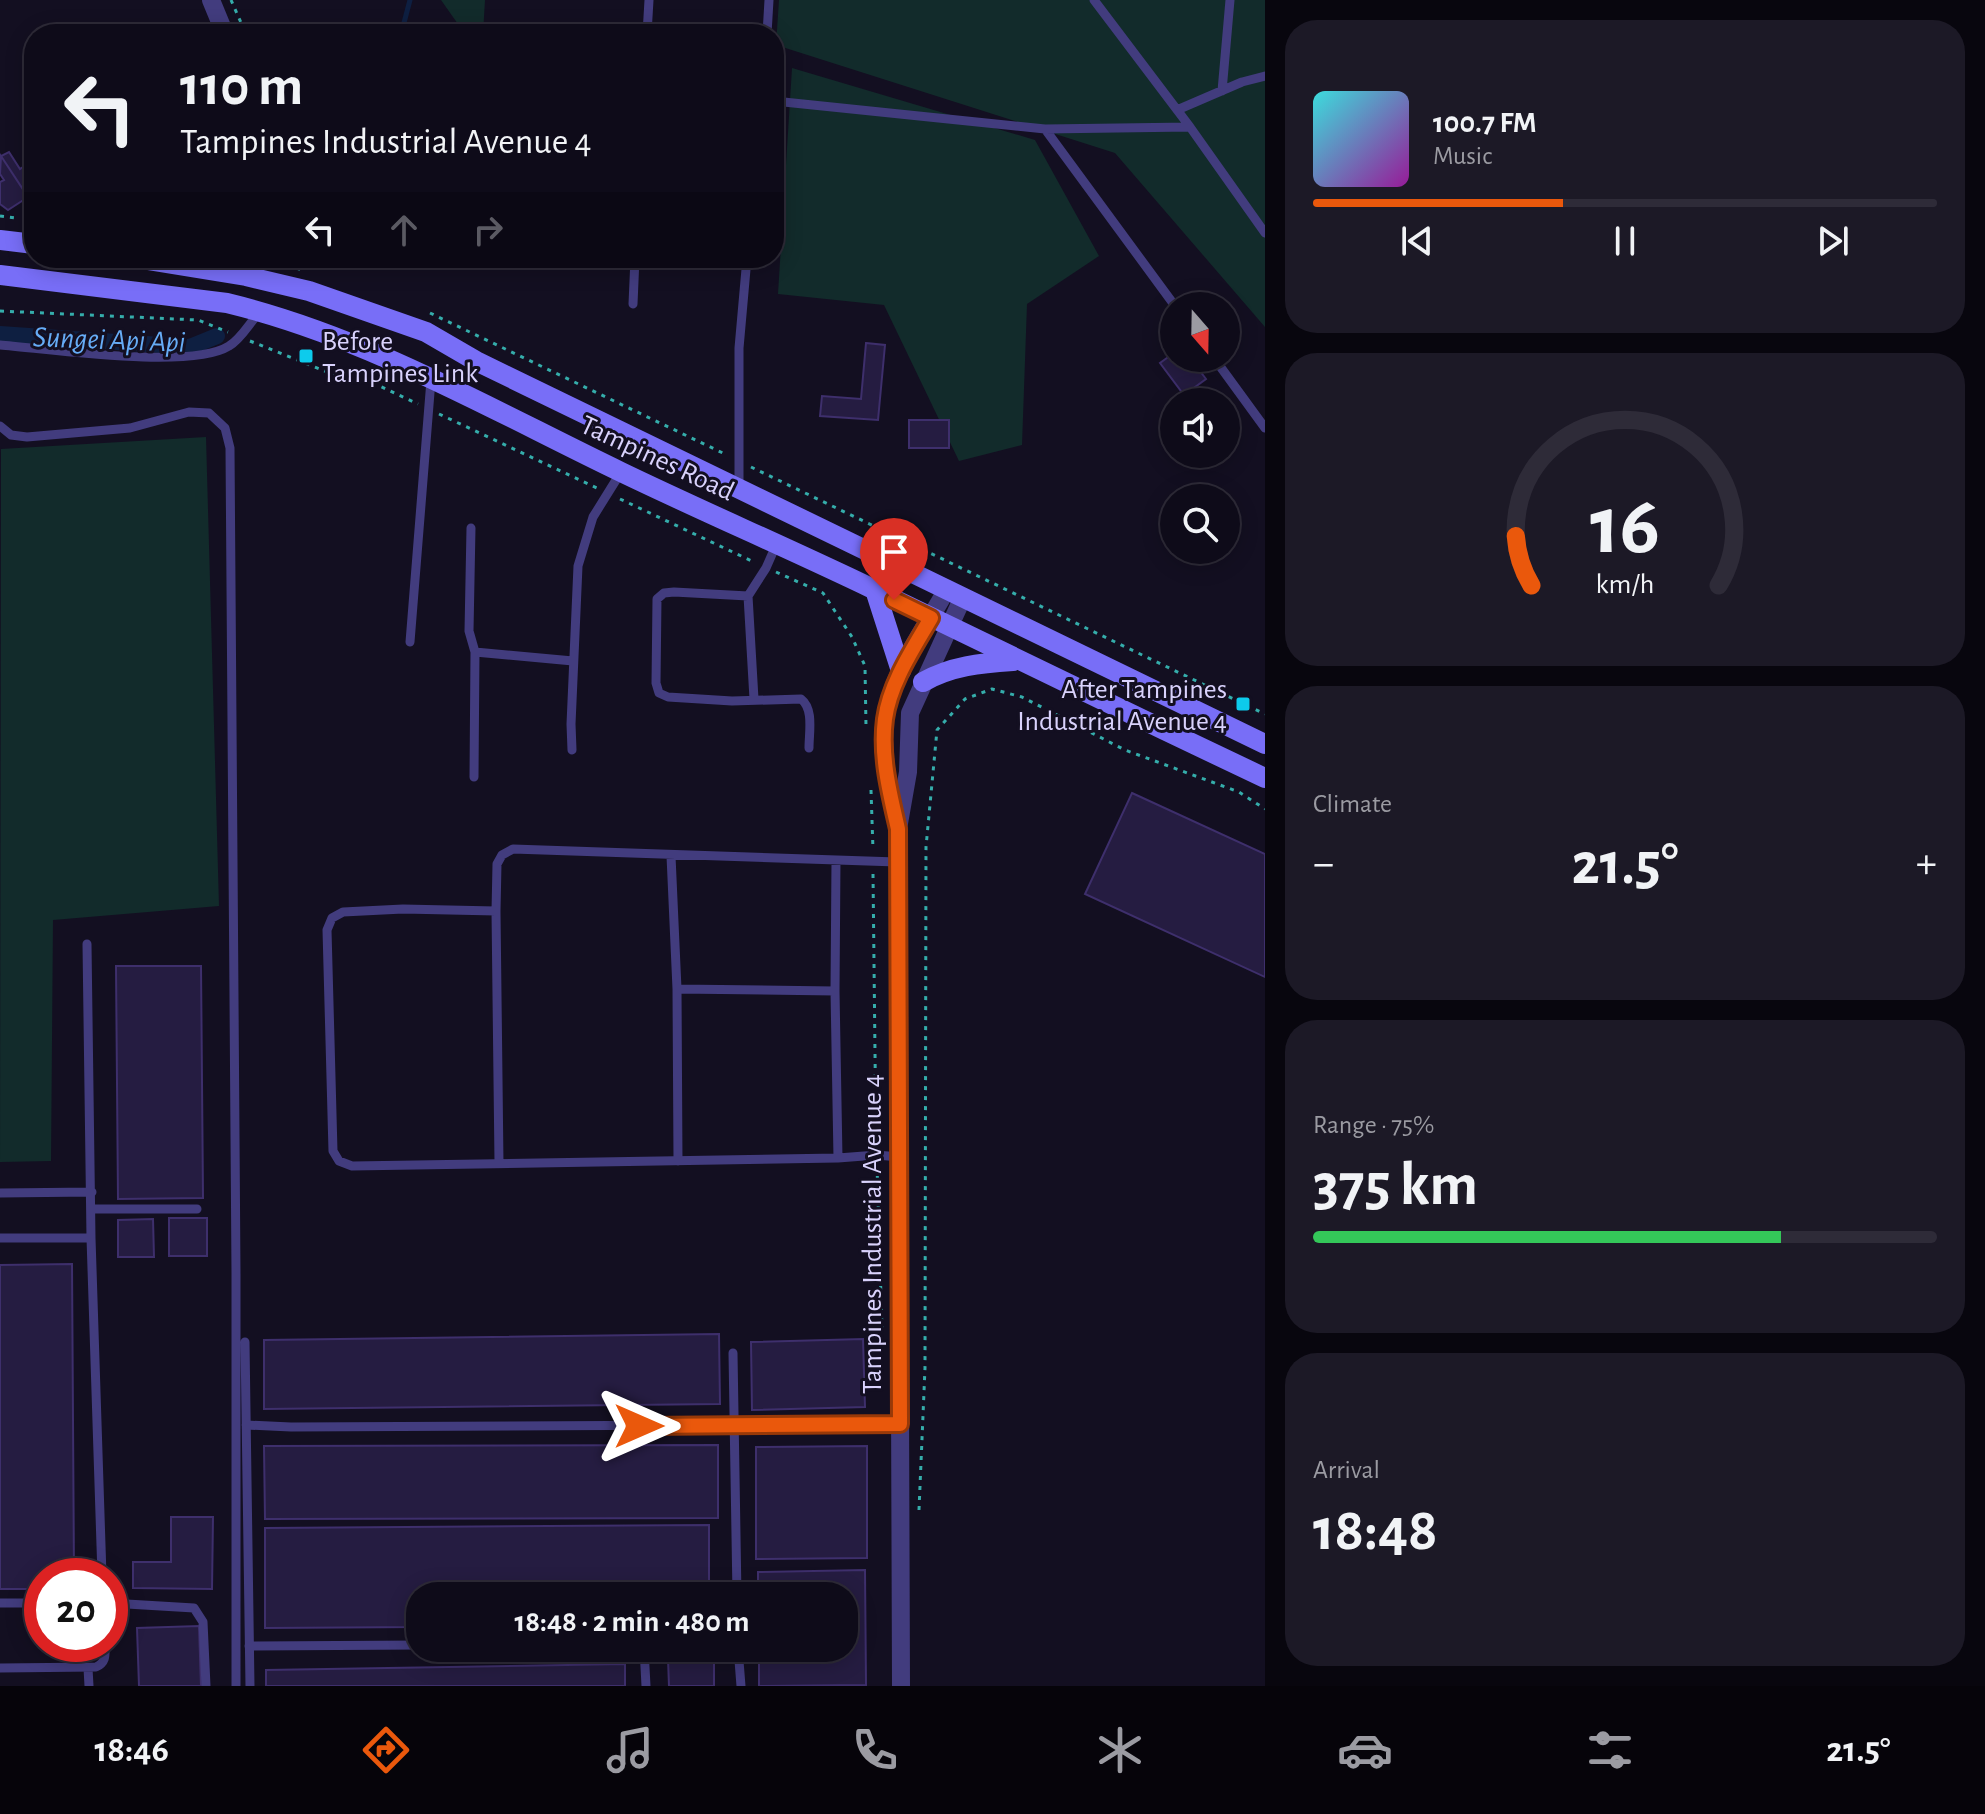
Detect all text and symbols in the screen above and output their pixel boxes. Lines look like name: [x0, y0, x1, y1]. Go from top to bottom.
icon: left: [48, 56, 152, 160]
text: 110 m: [180, 59, 303, 115]
text: 100.7 FM: [1433, 108, 1537, 138]
text: Tampines Industrial Avenue 4: [180, 124, 591, 160]
text: Music: [1433, 143, 1492, 169]
icon: left: [298, 208, 342, 252]
icon: ahead: [382, 208, 426, 252]
icon: right: [466, 208, 510, 252]
icon: previous: [1395, 219, 1439, 263]
icon: pause: [1603, 219, 1647, 263]
icon: next: [1811, 219, 1855, 263]
north arrow: [1160, 292, 1240, 372]
map controls: [1160, 292, 1240, 564]
water label: Sungei Api Api: [32, 322, 186, 358]
place label: Before Tampines Link: [322, 328, 478, 388]
marker: Before Tampines Link: [297, 347, 315, 365]
button: sound: [1160, 388, 1240, 468]
street label: Tampines Road: [576, 411, 738, 507]
button: search: [1160, 484, 1240, 564]
text: 16: [1590, 484, 1660, 568]
pin: [860, 518, 928, 600]
icon: arrive: [872, 530, 916, 574]
text: km/h: [1596, 570, 1654, 599]
place label: After Tampines Industrial Avenue 4: [1017, 676, 1227, 736]
marker: After Tampines Industrial Avenue 4: [1234, 695, 1252, 713]
text: Climate: [1313, 791, 1392, 817]
text: 21.5°: [1571, 835, 1679, 895]
text: −: [1313, 842, 1334, 886]
text: +: [1916, 842, 1937, 886]
street label: Tampines Industrial Avenue 4: [859, 1074, 887, 1394]
text: Range · 75%: [1313, 1112, 1434, 1138]
text: 375 km: [1313, 1156, 1478, 1216]
position arrow: [597, 1384, 681, 1468]
text: Arrival: [1313, 1457, 1380, 1483]
text: 18:48: [1313, 1501, 1438, 1561]
speed limit sign: 20: [24, 1558, 128, 1662]
text: 18:48 · 2 min · 480 m: [514, 1607, 750, 1637]
icon: directions: [358, 1722, 414, 1778]
icon: music: [602, 1722, 658, 1778]
icon: phone: [847, 1722, 903, 1778]
icon: climate: [1092, 1722, 1148, 1778]
icon: car: [1337, 1722, 1393, 1778]
icon: filters: [1582, 1722, 1638, 1778]
text: 18:46: [94, 1732, 169, 1768]
text: 21.5°: [1826, 1732, 1891, 1768]

